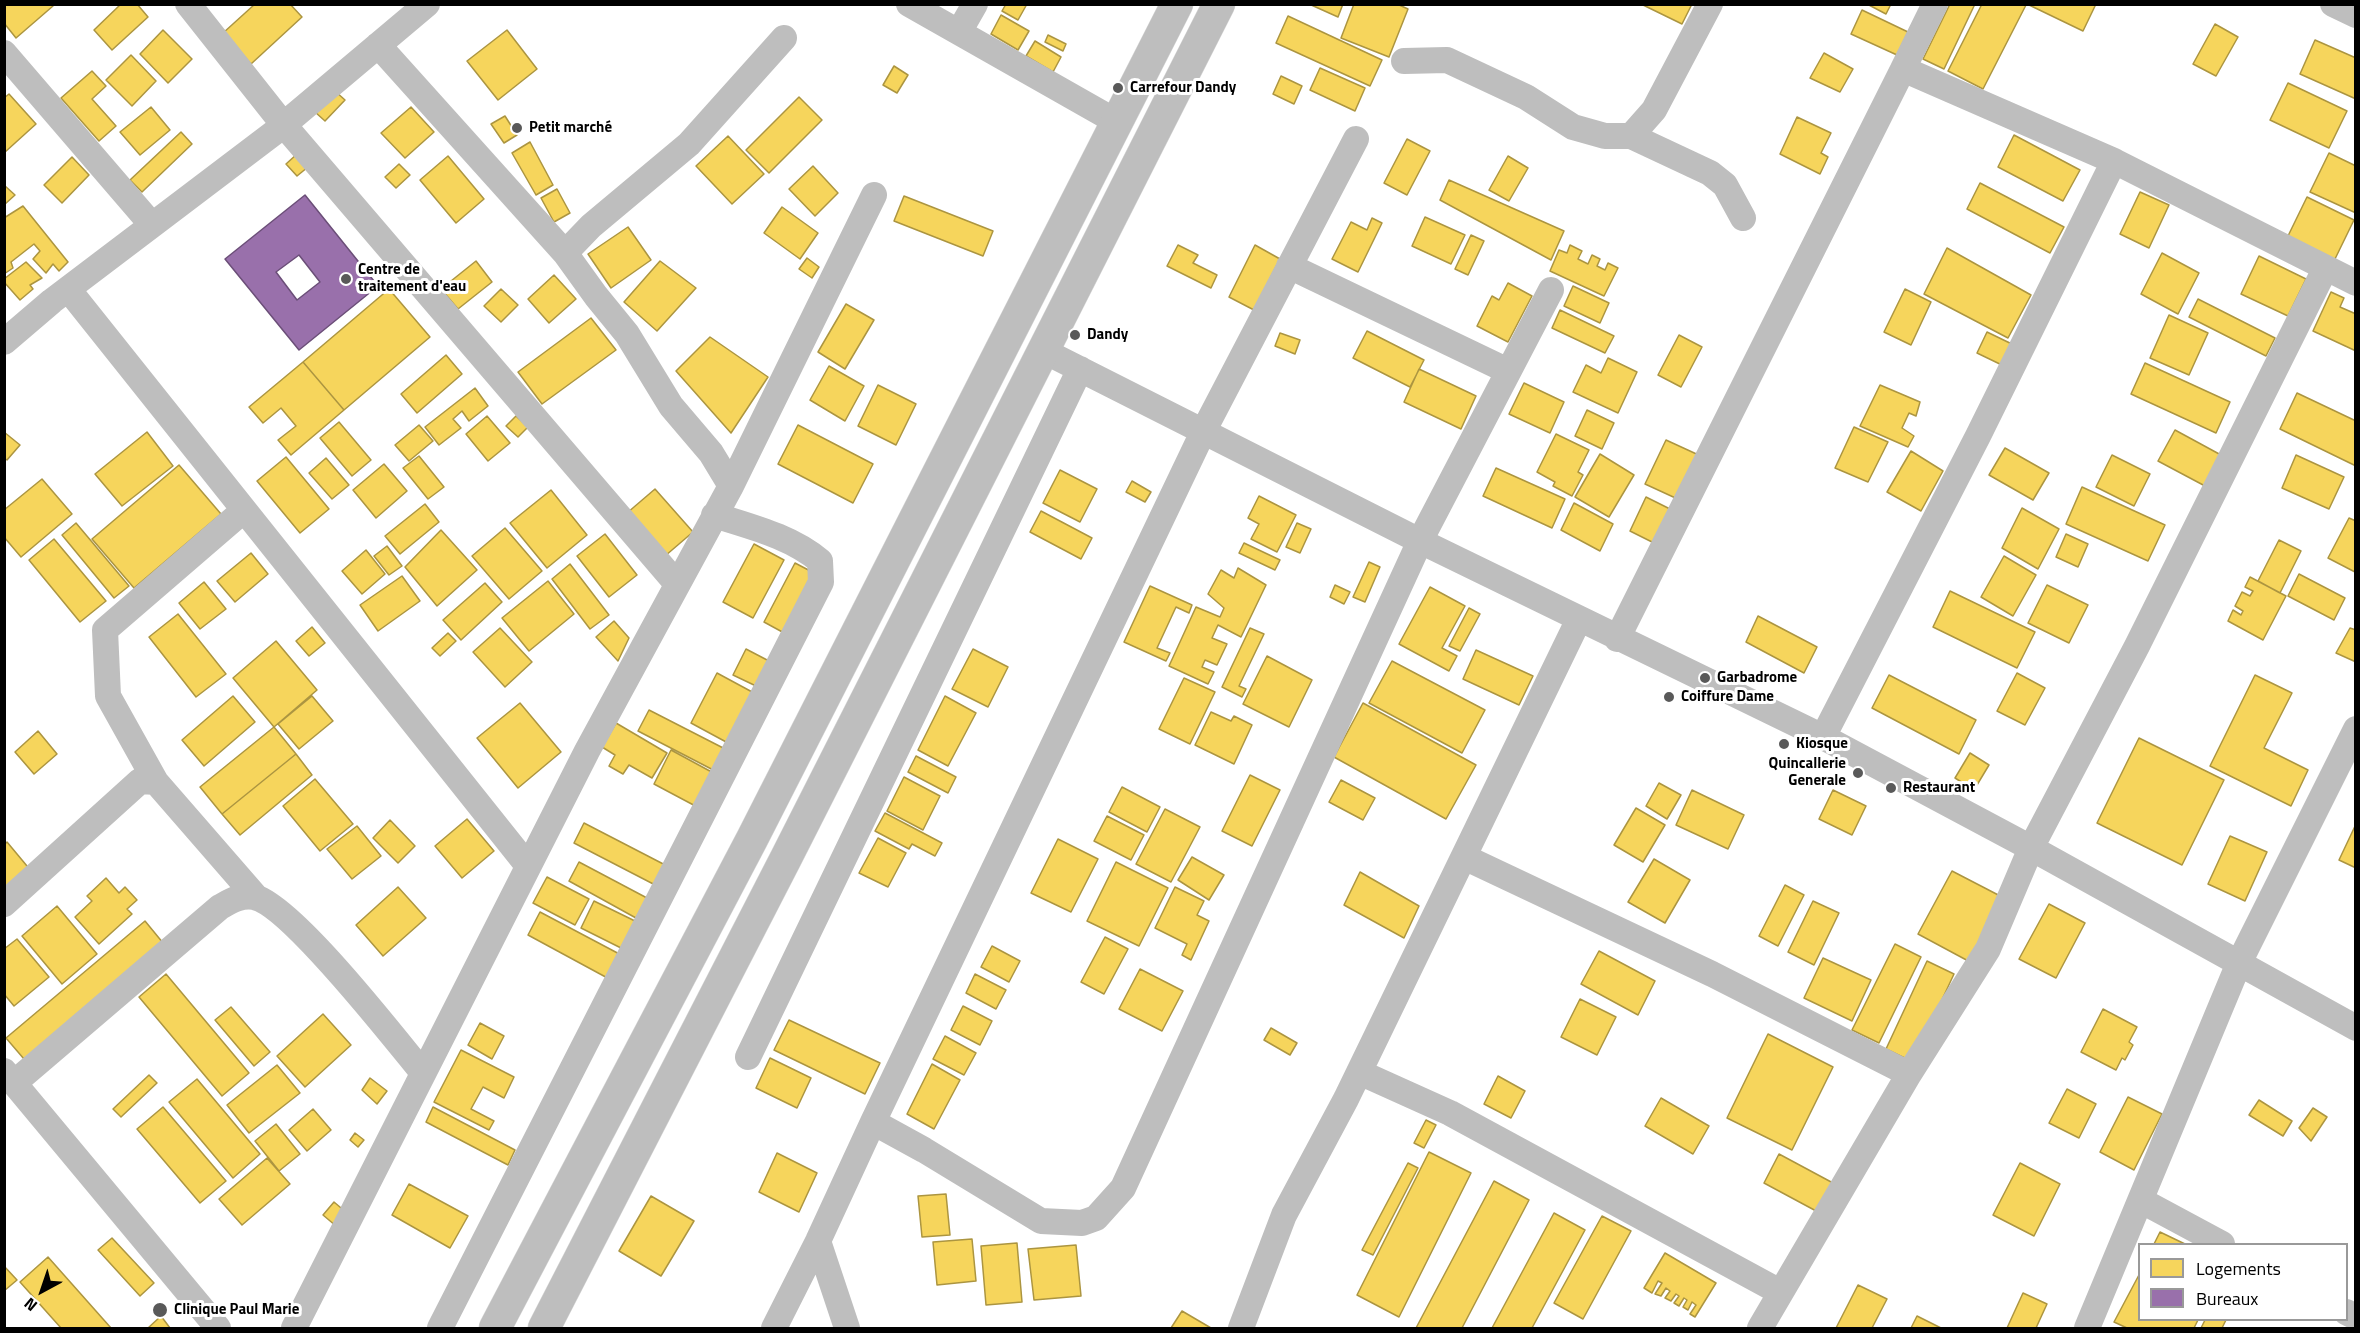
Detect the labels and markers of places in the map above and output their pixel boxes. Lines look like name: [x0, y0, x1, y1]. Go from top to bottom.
place label: Carrefour Dandy: [1130, 79, 1236, 97]
marker: Carrefour Dandy: [1111, 81, 1125, 95]
place label: Petit marché: [529, 119, 612, 137]
marker: Petit marché: [510, 121, 524, 135]
place label: Centre de traitement d'eau: [358, 261, 466, 296]
marker: Centre de traitement d'eau: [339, 272, 353, 286]
place label: Dandy: [1087, 326, 1128, 344]
marker: Dandy: [1068, 328, 1082, 342]
place label: Garbadrome: [1717, 669, 1797, 687]
marker: Garbadrome: [1698, 671, 1712, 685]
place label: Coiffure Dame: [1681, 688, 1774, 706]
marker: Coiffure Dame: [1662, 690, 1676, 704]
place label: Kiosque: [1796, 735, 1848, 753]
marker: Kiosque: [1777, 737, 1791, 751]
place label: Quincallerie Generale: [1769, 755, 1846, 790]
marker: Quincallerie Generale: [1851, 766, 1865, 780]
place label: Restaurant: [1903, 779, 1975, 797]
marker: Restaurant: [1884, 781, 1898, 795]
marker: Clinique Paul Marie: [151, 1301, 169, 1319]
place label: Clinique Paul Marie: [174, 1301, 299, 1319]

